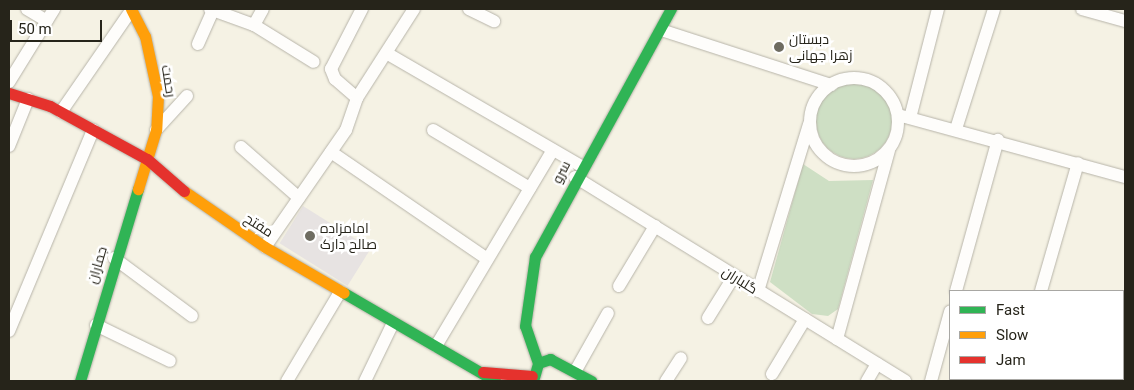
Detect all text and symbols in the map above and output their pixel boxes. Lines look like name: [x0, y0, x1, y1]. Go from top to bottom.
scale bar: [12, 10, 105, 42]
text: 50 m: [18, 20, 52, 38]
place label: دبستان زهرا جهانی: [789, 31, 853, 64]
marker: دبستان زهرا جهانی: [773, 41, 785, 53]
street label: رحمت: [158, 64, 180, 98]
street label: سرو: [548, 158, 574, 186]
street label: مفتح: [241, 210, 277, 240]
place label: امامزاده صالح دارک: [320, 220, 377, 252]
marker: امامزاده صالح دارک: [304, 230, 316, 242]
street label: جماران: [84, 244, 110, 286]
street label: گلباران: [719, 263, 761, 297]
legend: [949, 290, 1124, 380]
text: Fast: [996, 301, 1025, 319]
text: Slow: [996, 326, 1028, 344]
text: Jam: [996, 351, 1026, 369]

